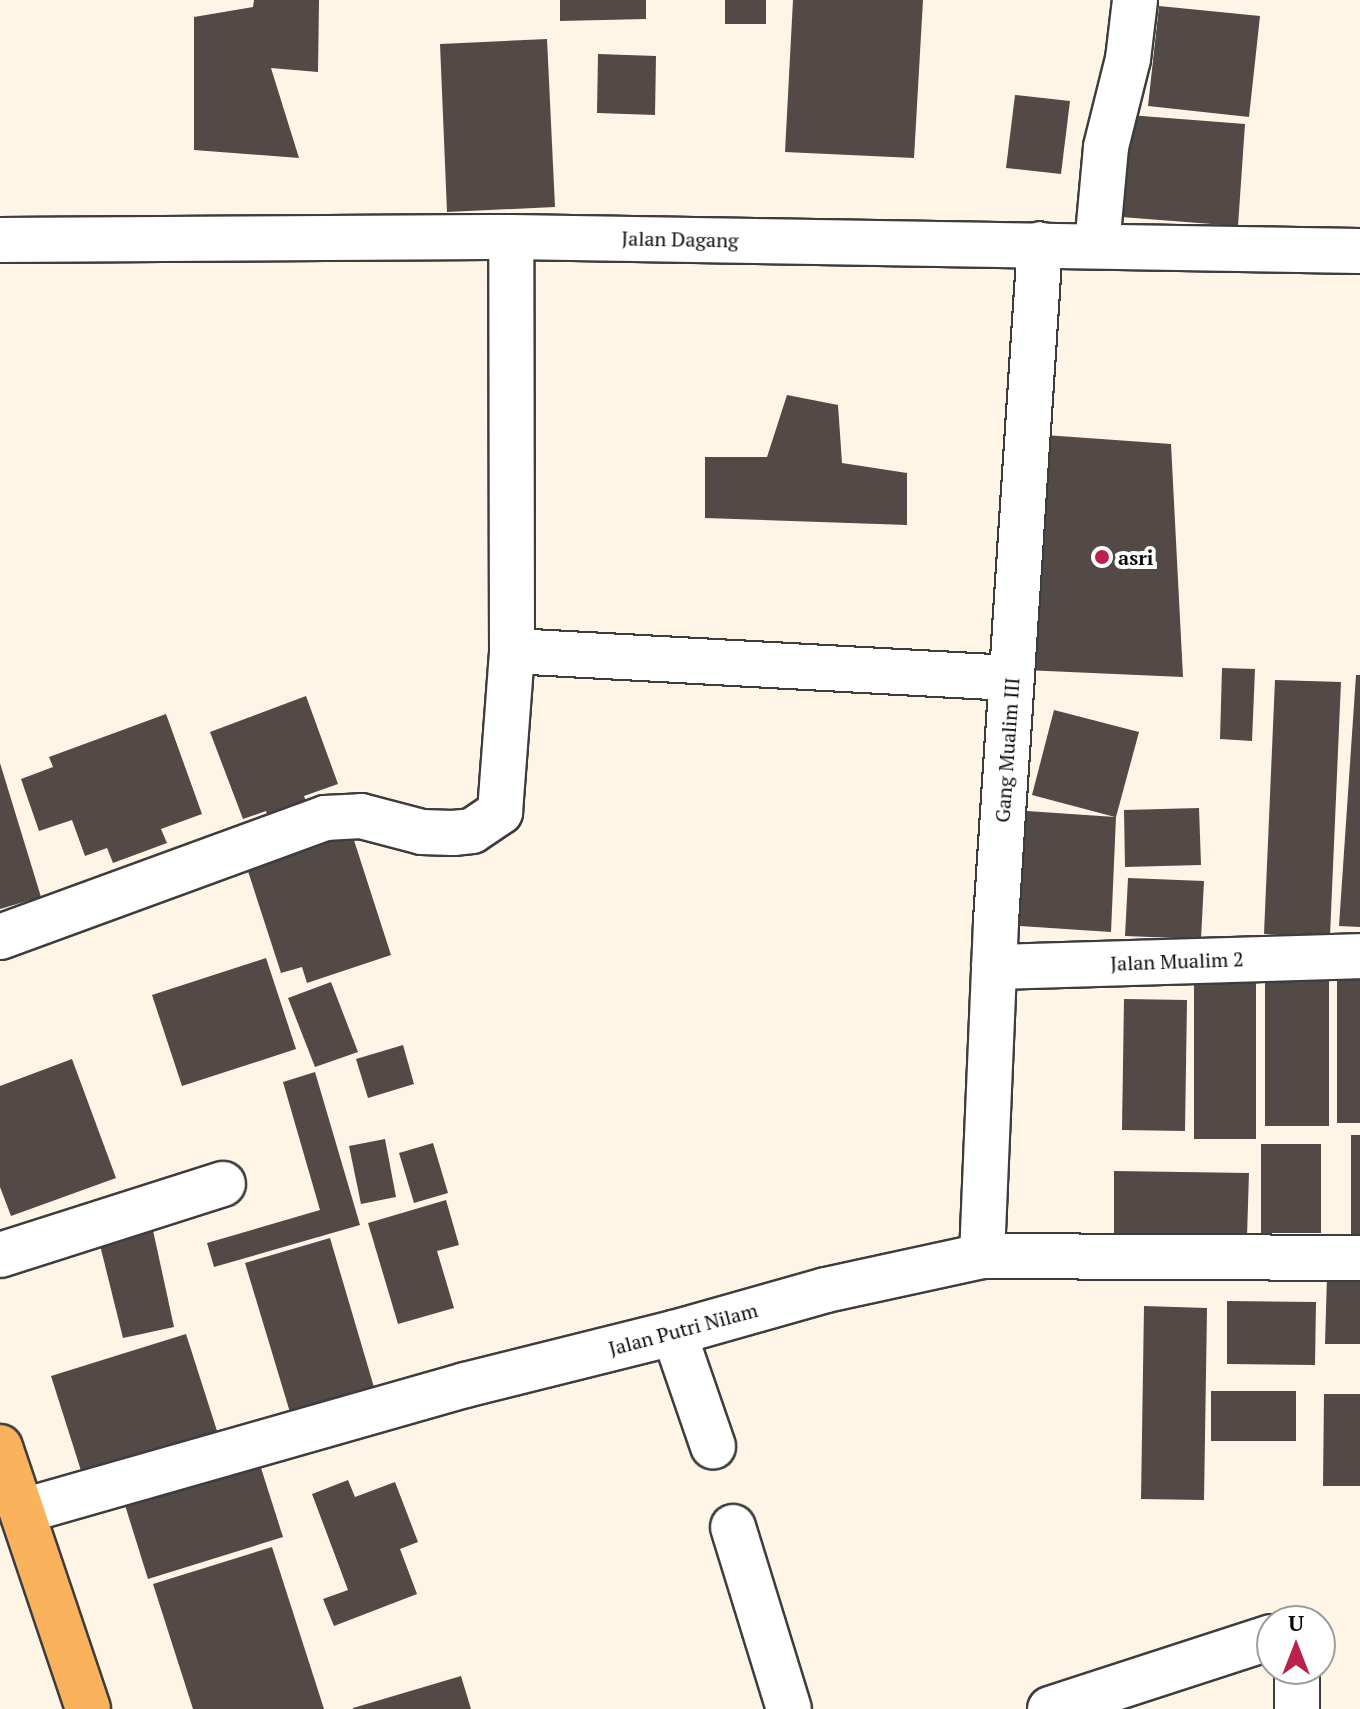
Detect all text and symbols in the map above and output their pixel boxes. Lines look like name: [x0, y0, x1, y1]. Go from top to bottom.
street label: Jalan Dagang: [621, 226, 739, 252]
place label: asri: [1118, 545, 1153, 569]
marker: asri: [1093, 548, 1111, 566]
street label: Gang Mualim III: [990, 677, 1024, 823]
street label: Jalan Mualim 2: [1110, 947, 1244, 975]
street label: Jalan Putri Nilam: [606, 1298, 760, 1360]
north arrow: [1256, 1605, 1336, 1685]
text: U: [1288, 1608, 1304, 1637]

